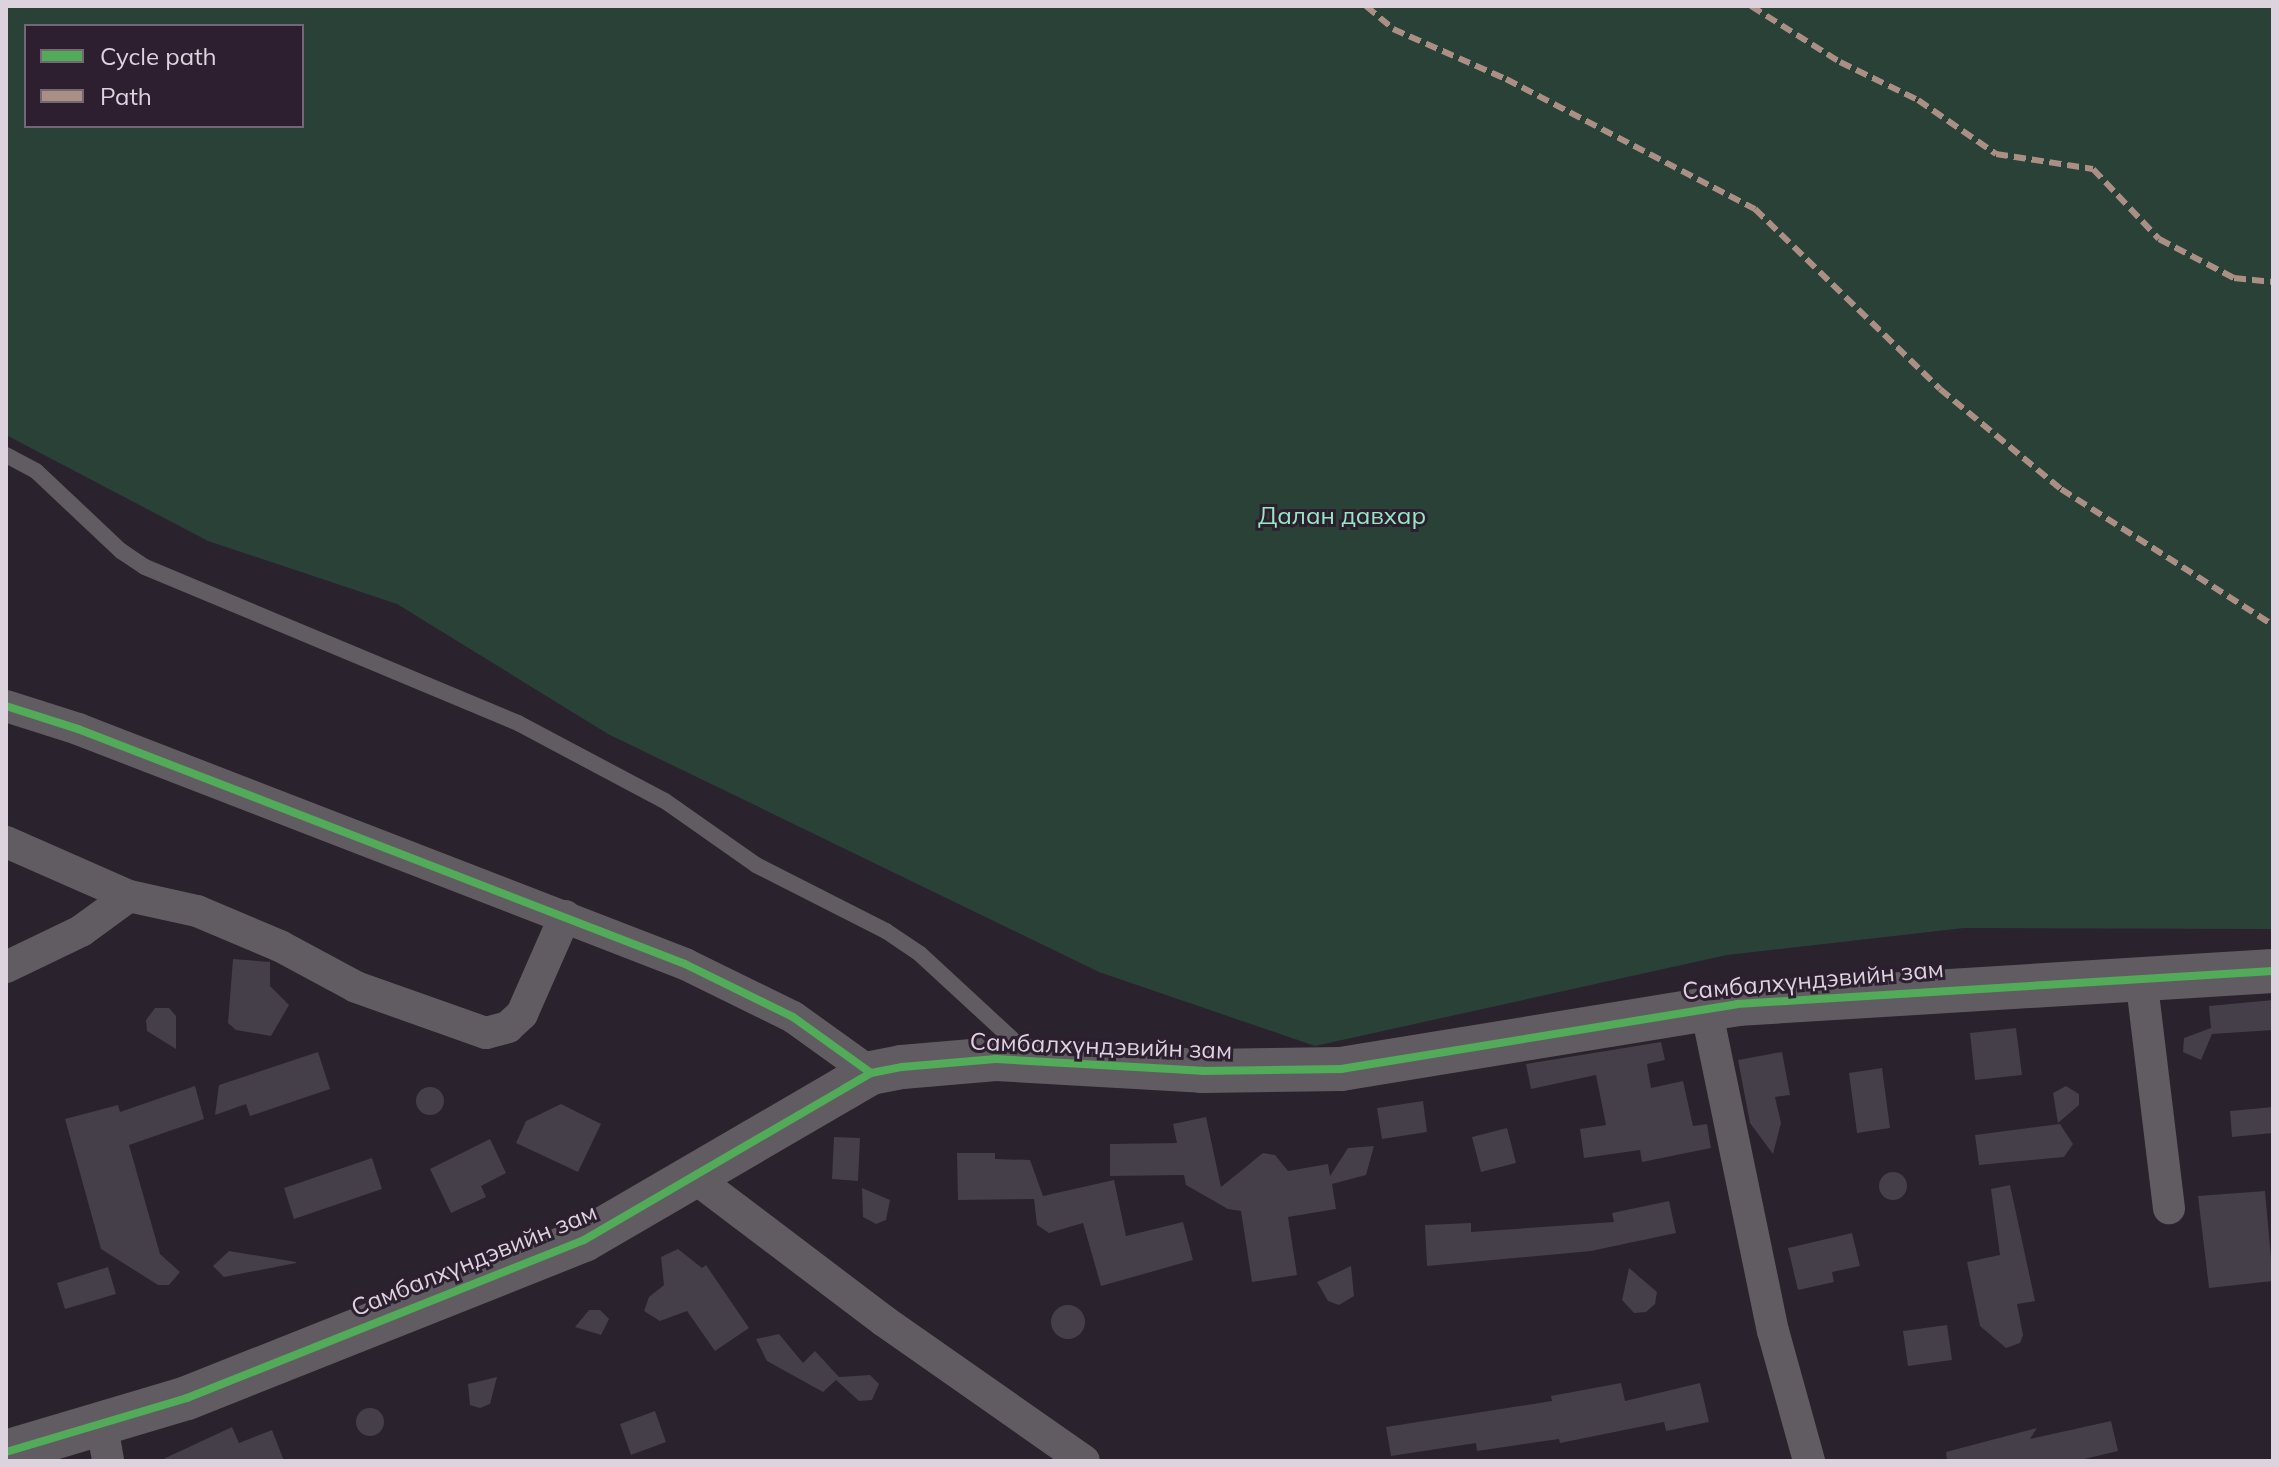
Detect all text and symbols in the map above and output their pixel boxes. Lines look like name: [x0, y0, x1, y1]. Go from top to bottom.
legend: [24, 24, 304, 128]
text: Cycle path: [100, 41, 217, 71]
text: Path: [100, 81, 152, 111]
park label: Далан давхар: [1258, 502, 1426, 530]
street label: Самбалхүндэвийн зам: [1681, 954, 1945, 1006]
street label: Самбалхүндэвийн зам: [969, 1027, 1233, 1065]
street label: Самбалхүндэвийн зам: [347, 1197, 601, 1323]

